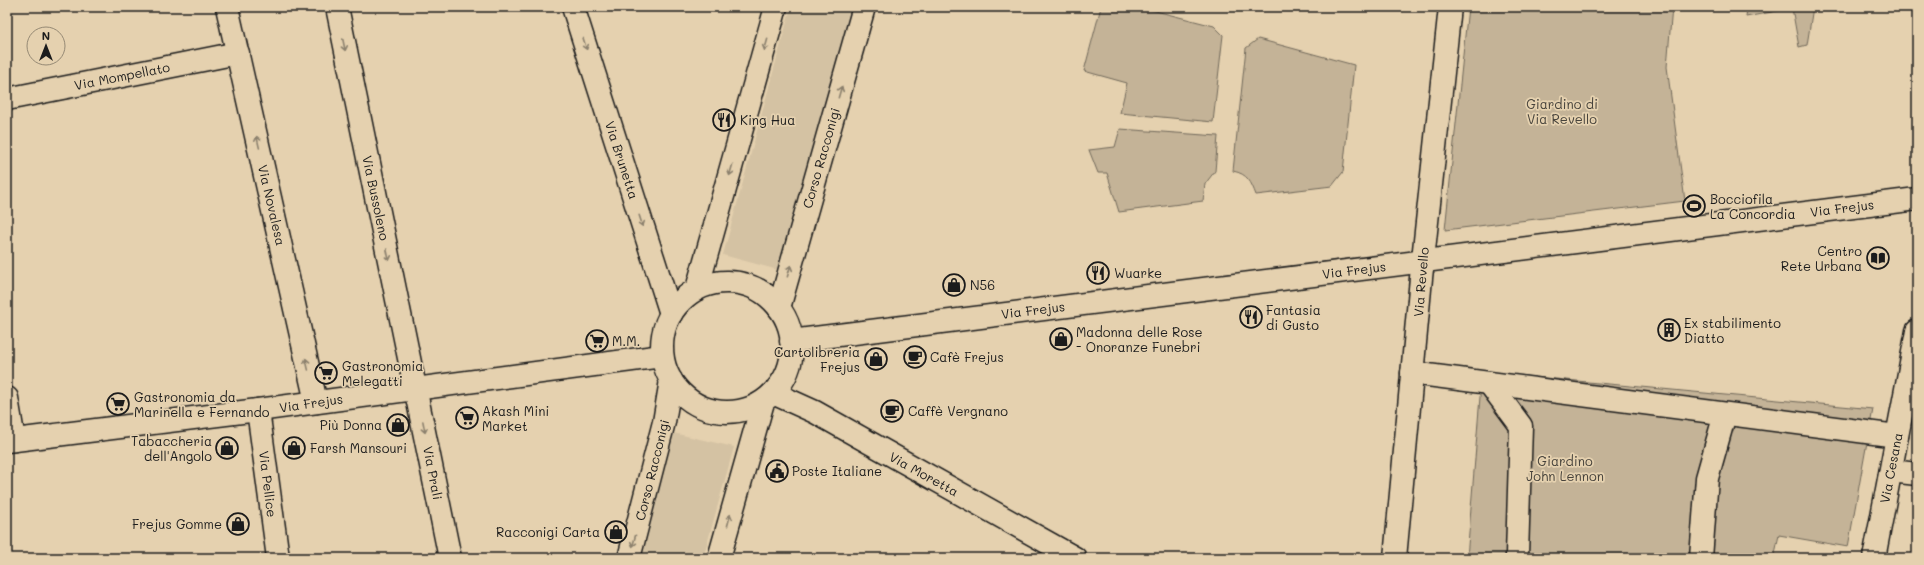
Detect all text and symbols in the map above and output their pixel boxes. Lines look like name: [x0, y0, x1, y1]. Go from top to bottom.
north arrow: [26, 26, 66, 66]
text: N: [42, 28, 50, 43]
one-way arrow: [582, 37, 589, 50]
one-way arrow: [341, 38, 349, 51]
one-way arrow: [762, 38, 769, 51]
street label: Via Mompellato: [73, 58, 171, 93]
one-way arrow: [837, 85, 844, 98]
park label: Giardino di Via Revello: [1526, 95, 1598, 127]
street label: Corso Racconigi: [798, 106, 843, 210]
restaurant icon: King Hua: [711, 107, 737, 133]
place label: King Hua: [740, 111, 795, 128]
street label: Via Brunetta: [602, 119, 643, 201]
one-way arrow: [253, 135, 261, 148]
street label: Via Bussoleno: [359, 154, 394, 242]
street label: Via Novalesa: [255, 163, 290, 247]
one-way arrow: [727, 163, 734, 176]
place label: Bocciofila La Concordia: [1710, 190, 1796, 222]
sports icon: Bocciofila La Concordia: [1681, 193, 1707, 219]
street label: Via Frejus: [1809, 195, 1875, 220]
one-way arrow: [638, 215, 646, 227]
place label: Centro Rete Urbana: [1781, 242, 1862, 274]
library icon: Centro Rete Urbana: [1865, 245, 1891, 271]
street label: Via Revello: [1409, 246, 1432, 318]
one-way arrow: [385, 248, 393, 261]
street label: Via Frejus: [1321, 257, 1387, 282]
restaurant icon: Wuarke: [1085, 260, 1111, 286]
one-way arrow: [786, 264, 793, 277]
place label: Wuarke: [1114, 264, 1162, 281]
shop icon: N56: [941, 272, 967, 298]
place label: N56: [970, 276, 995, 293]
street label: Via Frejus: [1000, 297, 1066, 322]
place label: Fantasia di Gusto: [1266, 301, 1321, 333]
restaurant icon: Fantasia di Gusto: [1238, 304, 1264, 330]
place label: Ex stabilimento Diatto: [1684, 314, 1781, 346]
building icon: Ex stabilimento Diatto: [1656, 317, 1682, 343]
place label: Madonna delle Rose - Onoranze Funebri: [1076, 323, 1203, 355]
shop icon: Madonna delle Rose - Onoranze Funebri: [1048, 326, 1074, 352]
supermarket icon: M.M.: [584, 328, 610, 354]
place label: M.M.: [612, 332, 640, 349]
place label: Cartolibreria Frejus: [774, 343, 860, 375]
cafe icon: Cafè Frejus: [902, 344, 928, 370]
shop icon: Cartolibreria Frejus: [863, 346, 889, 372]
place label: Cafè Frejus: [930, 348, 1004, 365]
place label: Gastronomia Melegatti: [342, 357, 423, 389]
one-way arrow: [303, 358, 311, 371]
supermarket icon: Gastronomia Melegatti: [313, 360, 339, 386]
place label: Gastronomia da Marinella e Fernando: [134, 388, 270, 420]
street label: Via Frejus: [278, 390, 344, 415]
supermarket icon: Gastronomia da Marinella e Fernando: [105, 391, 131, 417]
cafe icon: Caffè Vergnano: [879, 398, 905, 424]
place label: Akash Mini Market: [482, 402, 549, 434]
place label: Caffè Vergnano: [908, 402, 1008, 419]
supermarket icon: Akash Mini Market: [454, 405, 480, 431]
shop icon: Più Donna: [385, 412, 411, 438]
place label: Più Donna: [320, 416, 382, 433]
street label: Corso Racconigi: [631, 417, 672, 522]
one-way arrow: [420, 420, 428, 433]
street label: Via Cesana: [1875, 431, 1906, 505]
place label: Tabaccheria dell'Angolo: [131, 432, 212, 464]
shop icon: Tabaccheria dell'Angolo: [214, 435, 240, 461]
shop icon: Farsh Mansouri: [281, 435, 307, 461]
place label: Farsh Mansouri: [310, 439, 407, 456]
street label: Via Prali: [420, 445, 447, 501]
street label: Via Moretta: [887, 448, 962, 500]
street label: Via Pellice: [256, 450, 281, 518]
park label: Giardino John Lennon: [1526, 452, 1604, 484]
public building icon: Poste Italiane: [764, 458, 790, 484]
place label: Poste Italiane: [792, 462, 882, 479]
shop icon: Frejus Gomme: [225, 511, 251, 537]
one-way arrow: [726, 514, 733, 527]
place label: Frejus Gomme: [132, 515, 222, 532]
shop icon: Racconigi Carta: [603, 519, 629, 545]
place label: Racconigi Carta: [496, 523, 600, 540]
one-way arrow: [630, 534, 637, 547]

